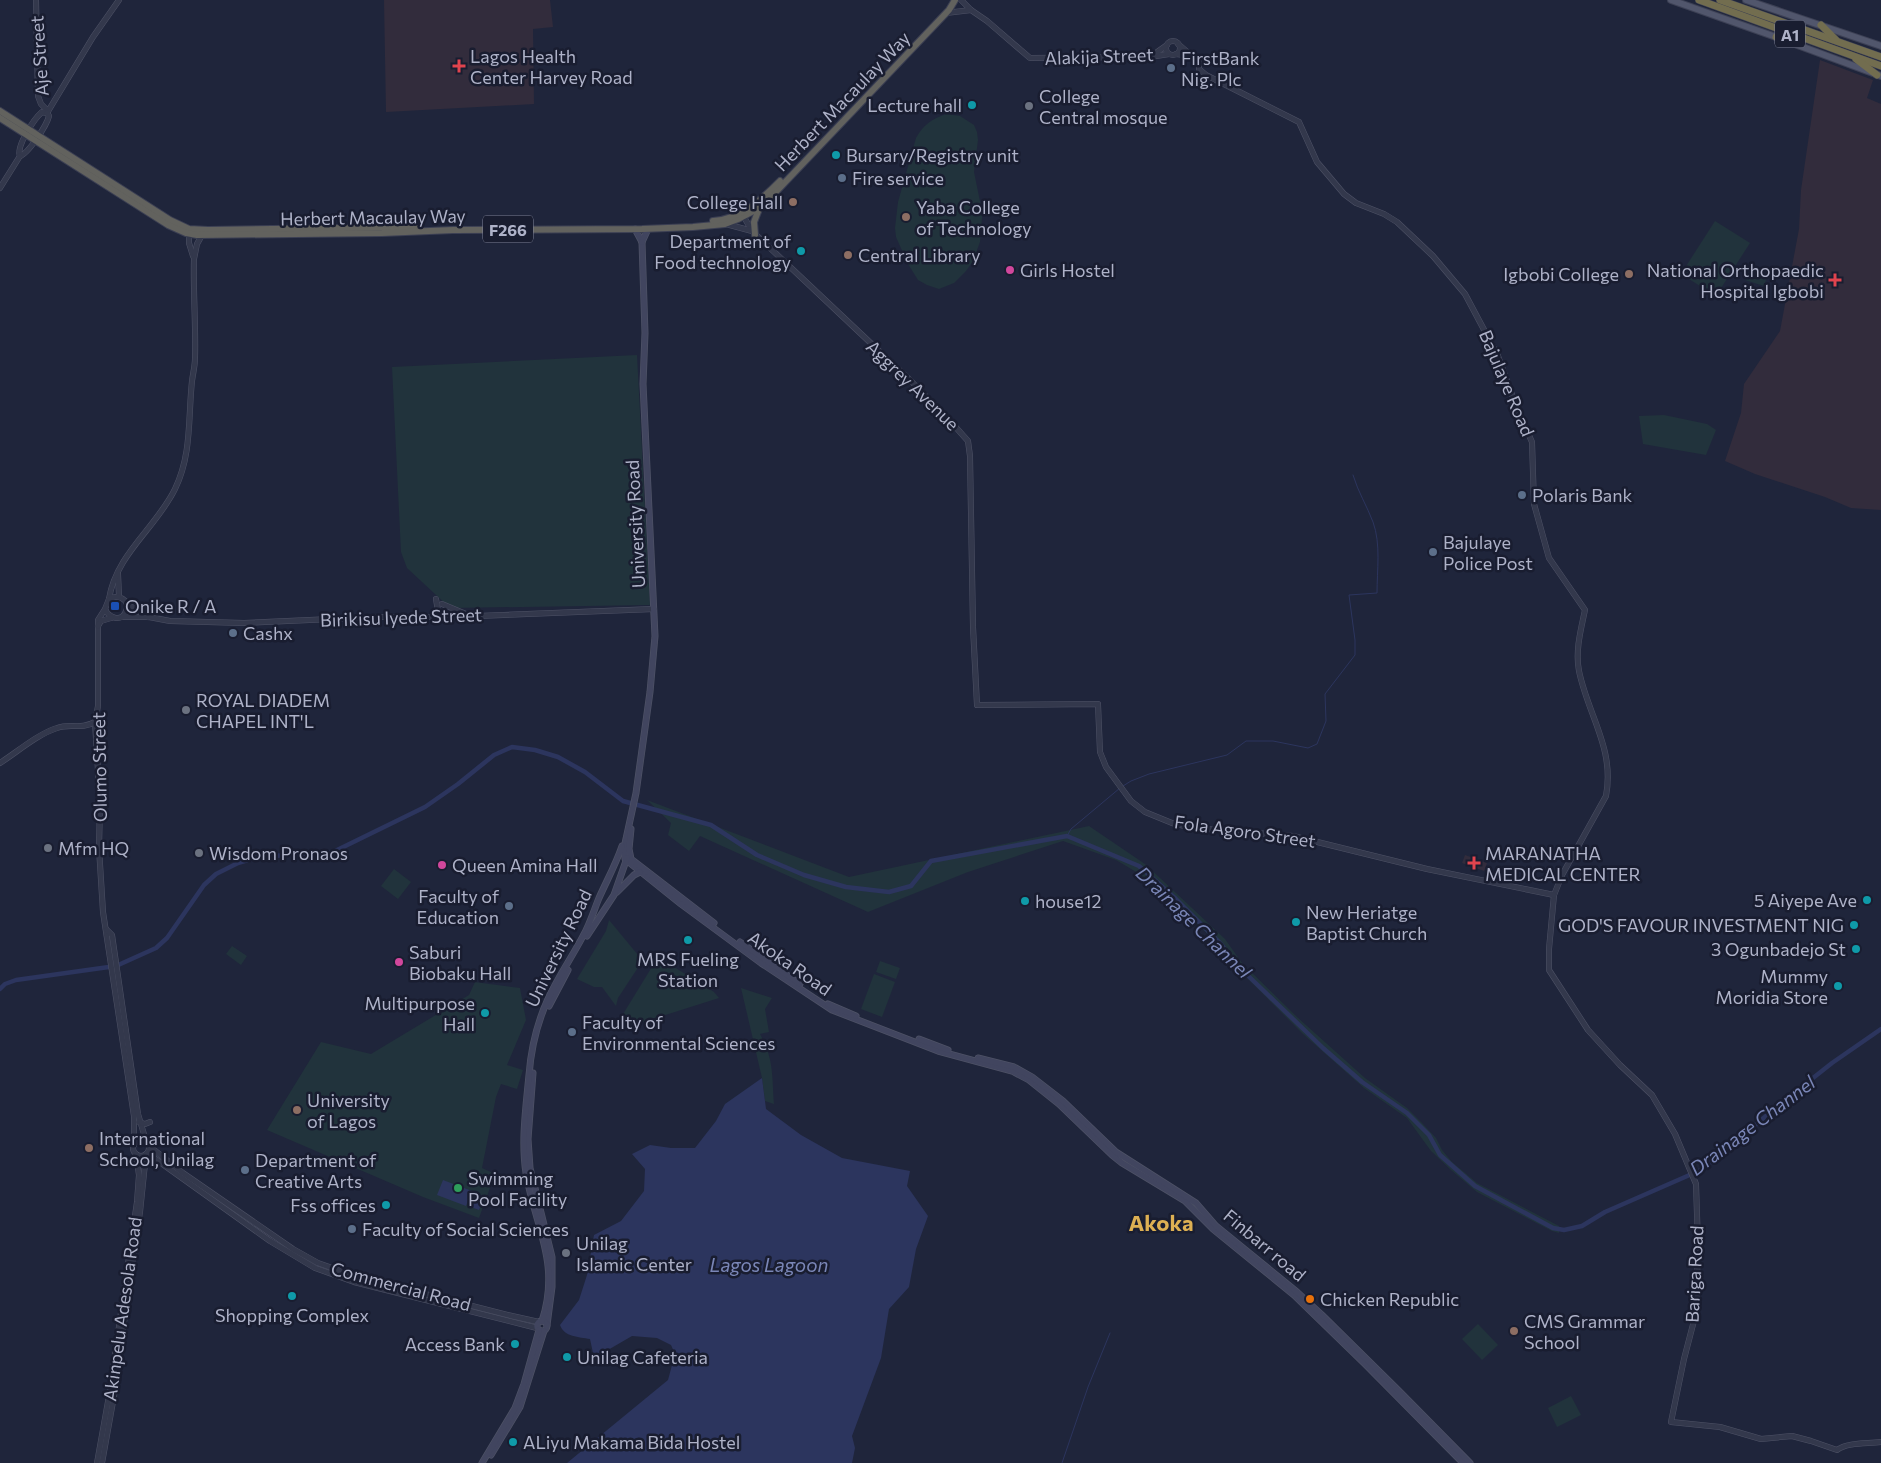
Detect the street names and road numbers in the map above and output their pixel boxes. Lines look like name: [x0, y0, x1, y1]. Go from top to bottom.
street label: Aje Street: [25, 15, 53, 97]
road number: A1: [1775, 20, 1805, 48]
street label: Herbert Macaulay Way: [770, 27, 914, 175]
street label: Alakija Street: [1044, 43, 1154, 69]
street label: Herbert Macaulay Way: [280, 204, 466, 230]
road number: F266: [483, 215, 533, 242]
street label: Bajulaye Road: [1475, 326, 1539, 440]
street label: Aggrey Avenue: [862, 335, 964, 435]
street label: University Road: [621, 459, 649, 589]
street label: Birikisu Iyede Street: [320, 603, 482, 631]
street label: Olumo Street: [87, 712, 111, 822]
street label: Fola Agoro Street: [1173, 810, 1317, 852]
street label: University Road: [520, 885, 596, 1011]
street label: Akoka Road: [744, 926, 836, 1000]
street label: Finbarr road: [1219, 1204, 1311, 1286]
street label: Akinpelu Adesola Road: [98, 1216, 146, 1402]
street label: Bariga Road: [1680, 1225, 1708, 1323]
street label: Commercial Road: [329, 1257, 473, 1315]

